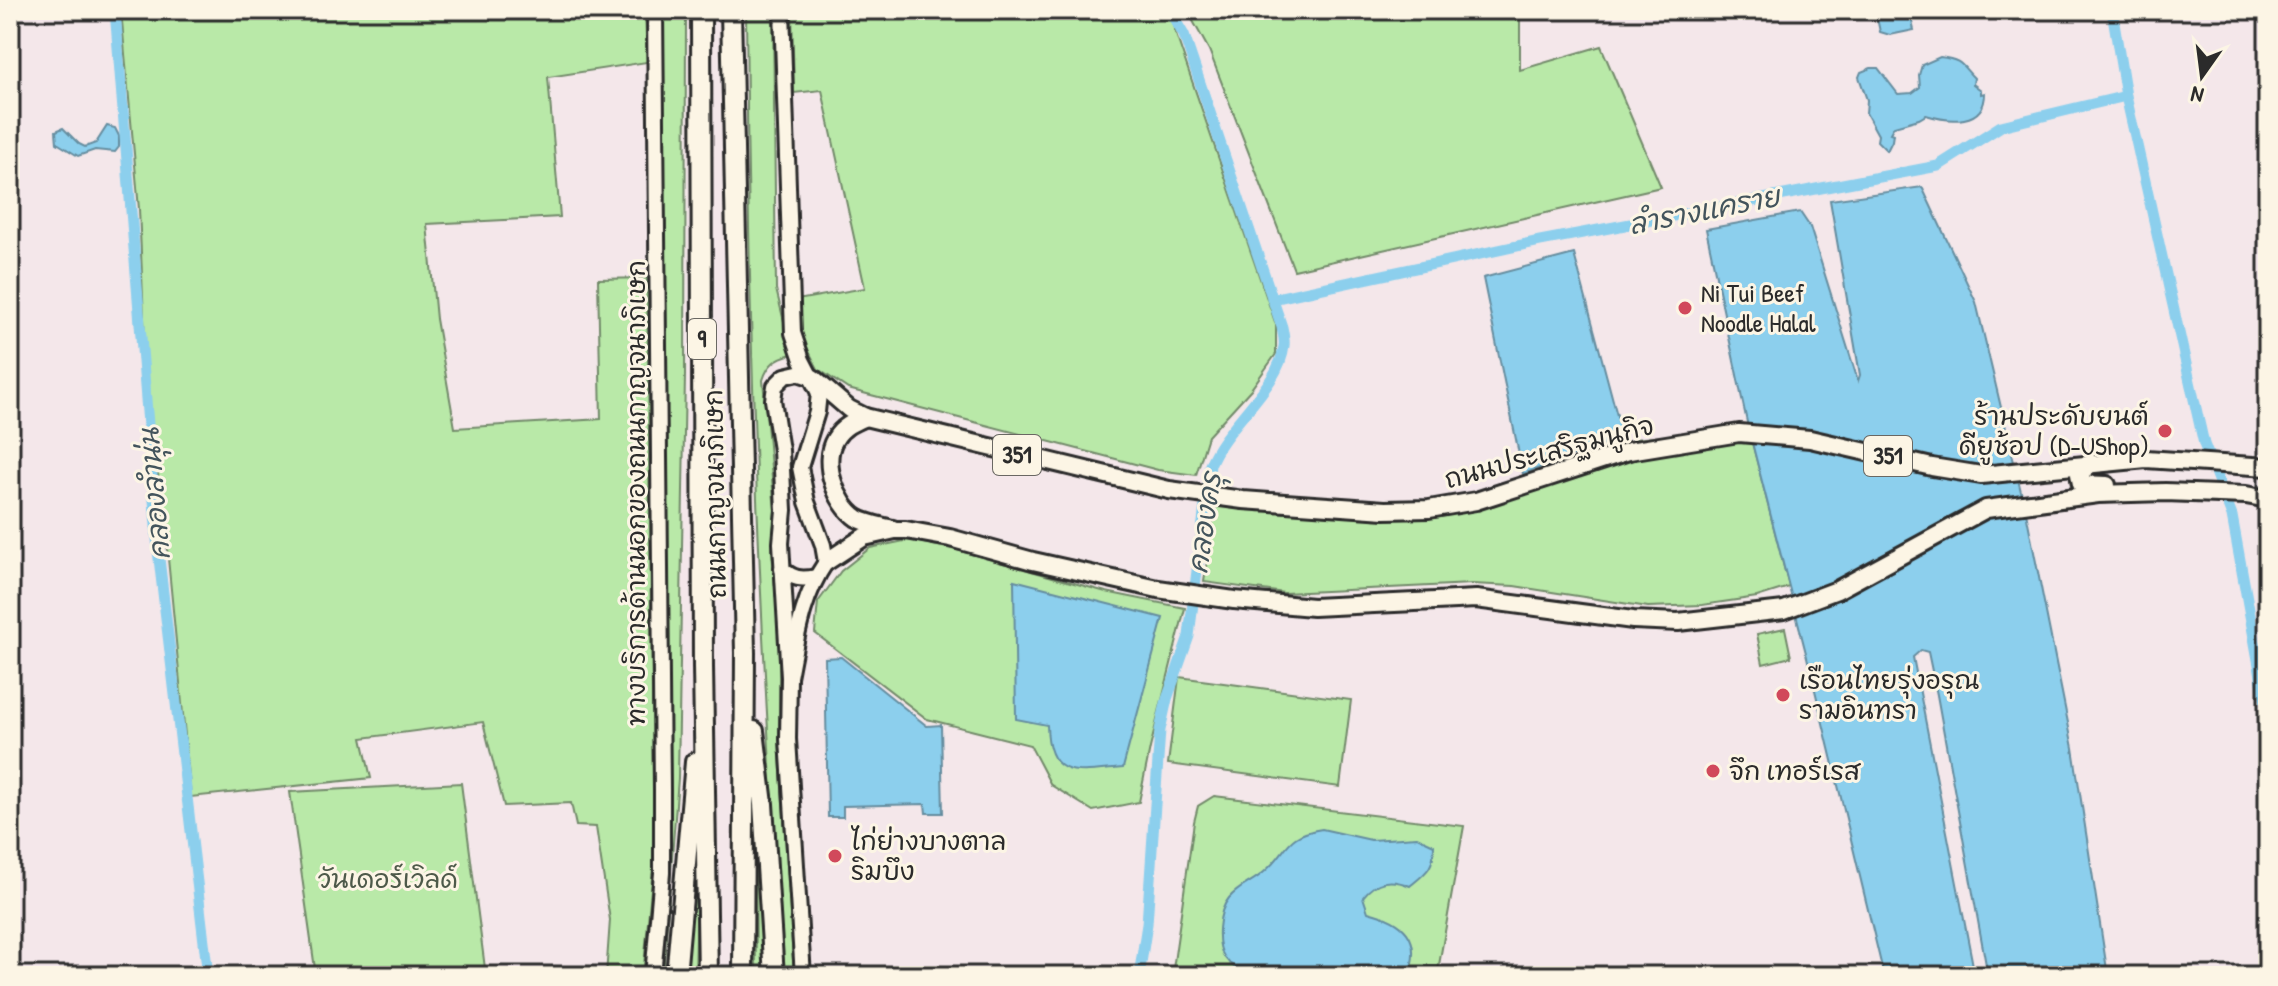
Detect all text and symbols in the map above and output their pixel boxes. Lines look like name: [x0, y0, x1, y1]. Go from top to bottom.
north arrow: [2162, 36, 2242, 116]
text: N: [2188, 79, 2206, 111]
water label: ลำรางแคราย: [1625, 176, 1786, 243]
street label: ทางบริการด้านนอกของถนนกาญจนาภิเษก: [618, 260, 653, 726]
place label: Ni Tui Beef Noodle Halal: [1701, 275, 1816, 340]
marker: Ni Tui Beef Noodle Halal: [1676, 299, 1694, 317]
road number: 9: [688, 319, 716, 359]
street label: ถนนกาญจนาภิเษก: [695, 389, 734, 599]
place label: ร้านประดับยนต์ ดียูช้อป (D-UShop): [1959, 398, 2149, 465]
street label: ถนนประเสริฐมนูกิจ: [1441, 407, 1658, 498]
marker: ร้านประดับยนต์ ดียูช้อป (D-UShop): [2156, 422, 2174, 440]
water label: คลองลำนุ่น: [129, 425, 181, 562]
road number: 351: [993, 435, 1041, 475]
road number: 351: [1864, 436, 1912, 476]
water label: คลองครุ: [1178, 468, 1232, 576]
place label: เรือนไทยรุ่งอรุณ รามอินทรา: [1799, 662, 1980, 727]
marker: เรือนไทยรุ่งอรุณ รามอินทรา: [1774, 686, 1792, 704]
place label: จึก เทอร์เรส: [1729, 753, 1861, 788]
marker: จึก เทอร์เรส: [1704, 762, 1722, 780]
place label: ไก่ย่างบางตาล ริมบึง: [850, 823, 1006, 888]
marker: ไก่ย่างบางตาล ริมบึง: [826, 847, 844, 865]
park label: วันเดอร์เวิลด์: [318, 861, 458, 896]

